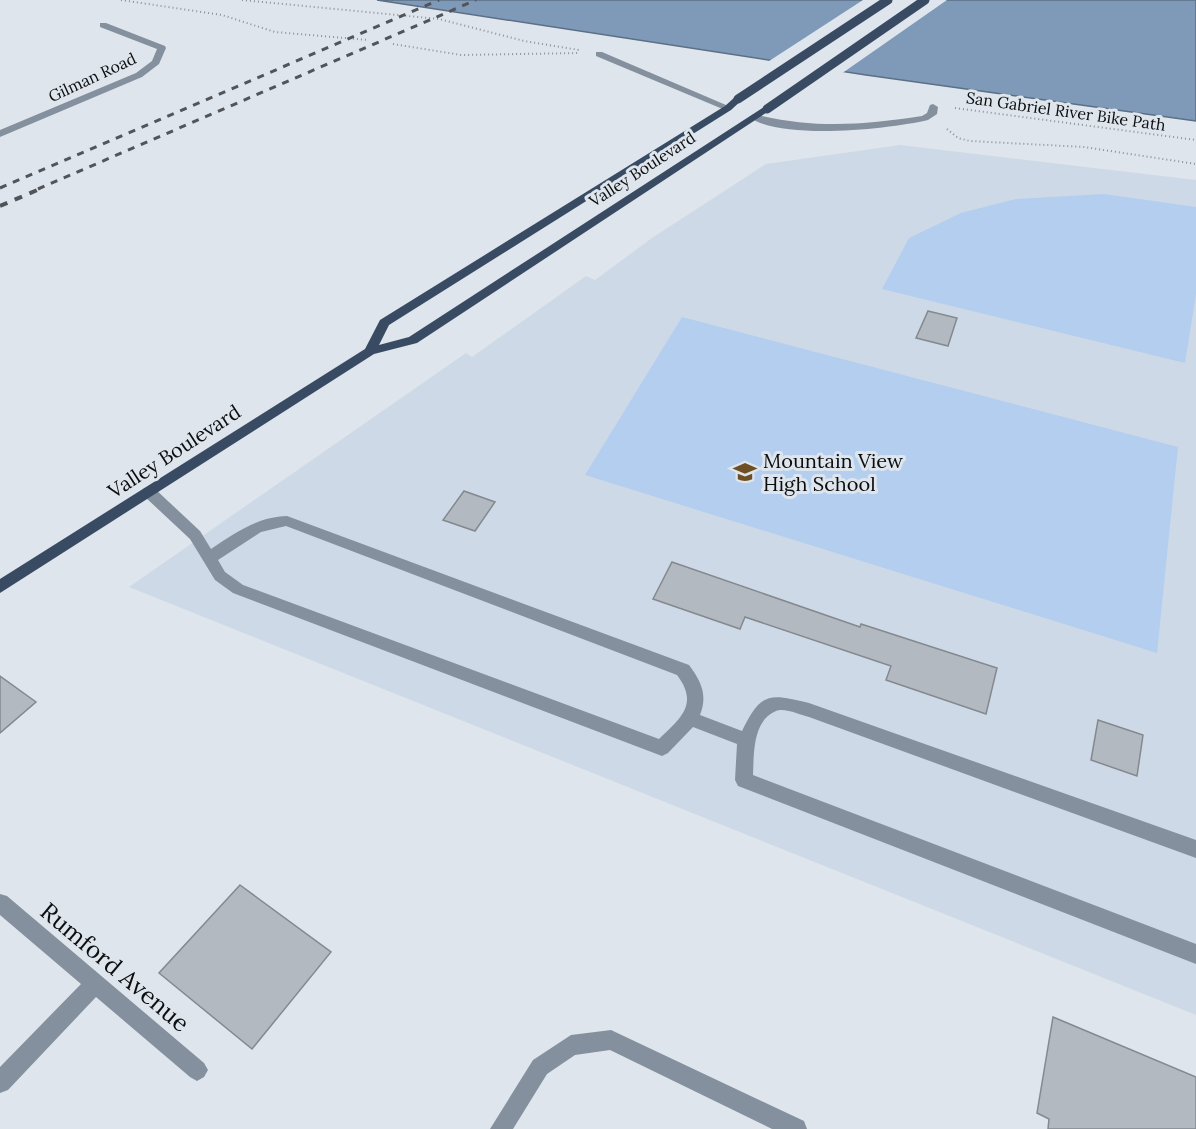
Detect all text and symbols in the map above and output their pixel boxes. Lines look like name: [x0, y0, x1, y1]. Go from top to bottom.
street label: Gilman Road: [45, 48, 139, 106]
street label: San Gabriel River Bike Path: [965, 87, 1167, 135]
street label: Valley Boulevard: [584, 127, 699, 211]
street label: Valley Boulevard: [102, 399, 245, 504]
place label: Mountain View High School: [763, 448, 903, 496]
school or university icon: Mountain View High School: [732, 459, 758, 485]
street label: Rumford Avenue: [34, 896, 196, 1038]

